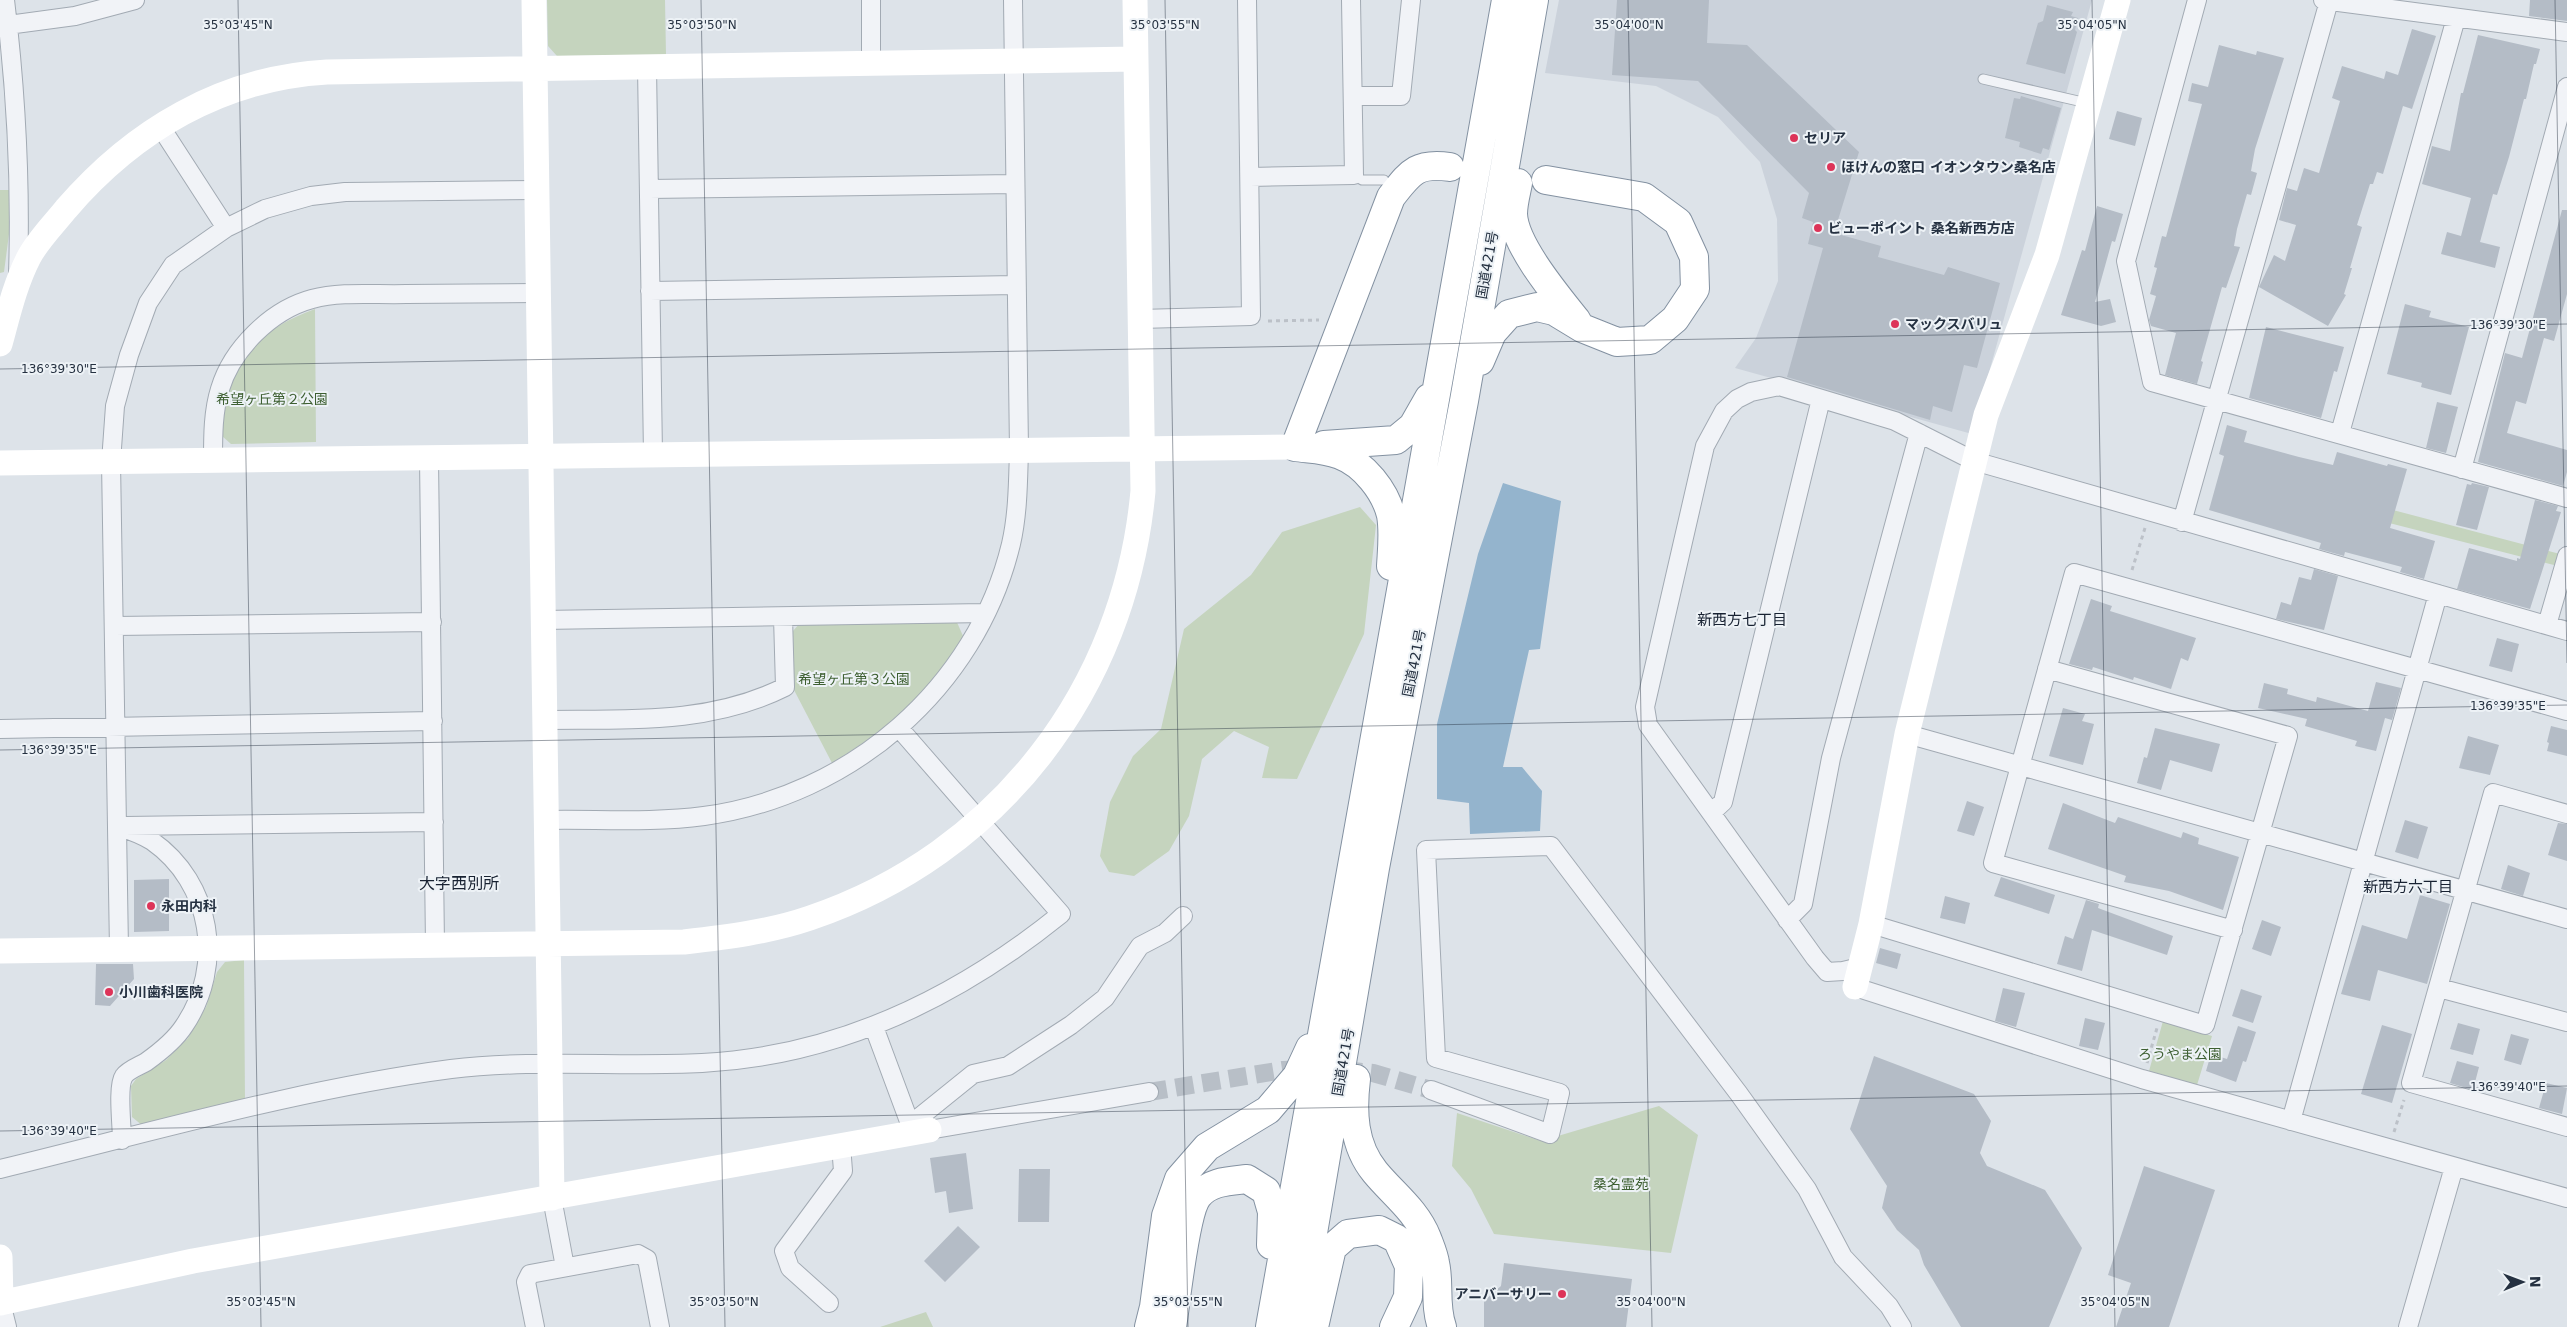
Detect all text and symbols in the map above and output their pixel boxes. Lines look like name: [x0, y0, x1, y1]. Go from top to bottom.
text: 35°03'45"N: [203, 18, 273, 32]
text: 35°03'50"N: [667, 18, 737, 32]
text: 35°03'55"N: [1130, 18, 1200, 32]
text: 35°04'00"N: [1594, 18, 1664, 32]
text: 35°04'05"N: [2057, 18, 2127, 32]
place label: セリア: [1804, 130, 1846, 146]
marker: セリア: [1788, 132, 1800, 144]
place label: ほけんの窓口 イオンタウン桑名店: [1841, 159, 2056, 175]
marker: ほけんの窓口 イオンタウン桑名店: [1825, 161, 1837, 173]
place label: ビューポイント 桑名新西方店: [1828, 220, 2015, 236]
marker: ビューポイント 桑名新西方店: [1812, 222, 1824, 234]
street label: 国道421号: [1473, 230, 1501, 300]
place label: マックスバリュ: [1905, 316, 2003, 332]
marker: マックスバリュ: [1889, 318, 1901, 330]
text: 136°39'30"E: [2470, 318, 2546, 332]
text: 136°39'30"E: [21, 362, 97, 376]
park label: 希望ヶ丘第２公園: [216, 391, 328, 407]
district label: 新西方七丁目: [1697, 611, 1787, 629]
street label: 国道421号: [1400, 628, 1428, 698]
park label: 希望ヶ丘第３公園: [798, 671, 910, 687]
text: 136°39'35"E: [2470, 699, 2546, 713]
text: 136°39'35"E: [21, 743, 97, 757]
district label: 大字西別所: [419, 874, 499, 893]
district label: 新西方六丁目: [2363, 878, 2453, 896]
place label: 永田内科: [161, 898, 217, 914]
marker: 永田内科: [145, 900, 157, 912]
place label: 小川歯科医院: [119, 984, 203, 1000]
marker: 小川歯科医院: [103, 986, 115, 998]
street label: 国道421号: [1329, 1027, 1357, 1097]
park label: ろうやま公園: [2138, 1046, 2222, 1062]
text: 136°39'40"E: [2470, 1080, 2546, 1094]
text: 136°39'40"E: [21, 1124, 97, 1138]
park label: 桑名霊苑: [1593, 1176, 1649, 1192]
north arrow: [2497, 1257, 2547, 1307]
text: N: [2527, 1276, 2543, 1288]
place label: アニバーサリー: [1455, 1286, 1552, 1302]
marker: アニバーサリー: [1556, 1288, 1568, 1300]
text: 35°03'45"N: [226, 1295, 296, 1309]
text: 35°03'50"N: [689, 1295, 759, 1309]
text: 35°03'55"N: [1153, 1295, 1223, 1309]
text: 35°04'00"N: [1616, 1295, 1686, 1309]
text: 35°04'05"N: [2080, 1295, 2150, 1309]

